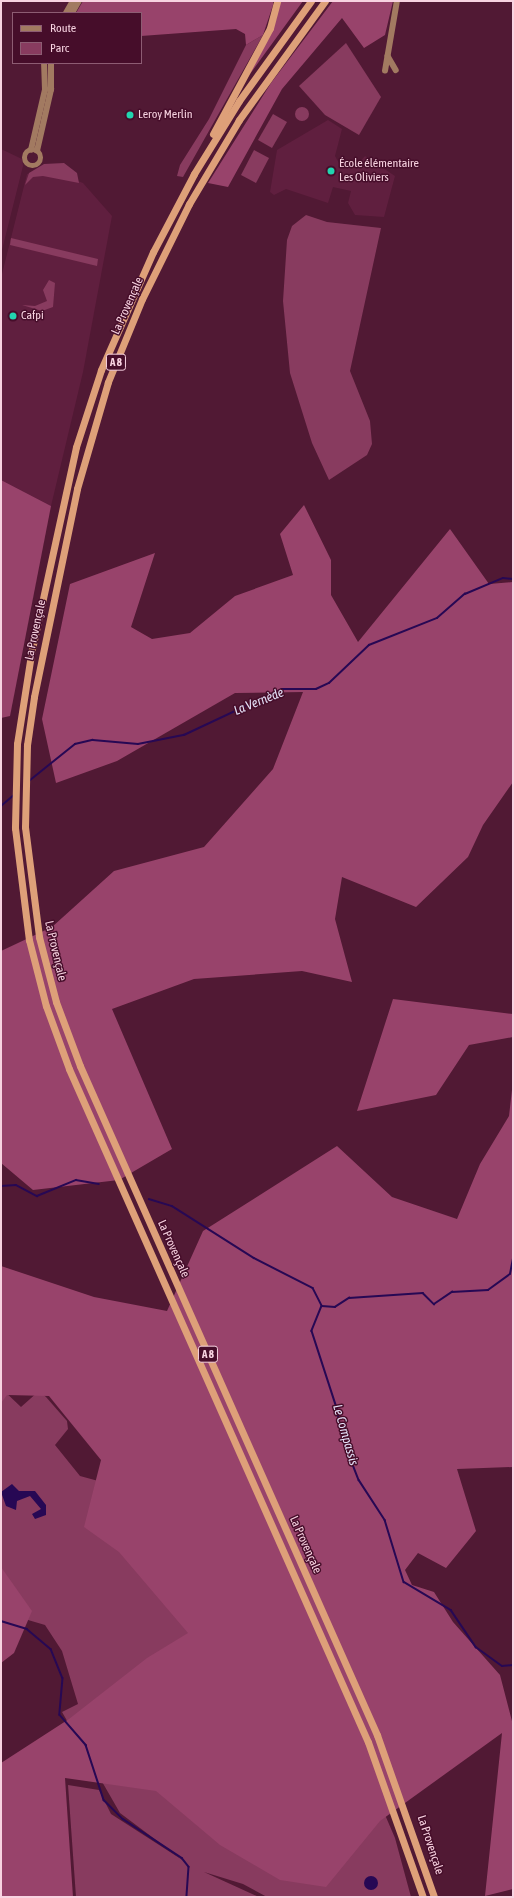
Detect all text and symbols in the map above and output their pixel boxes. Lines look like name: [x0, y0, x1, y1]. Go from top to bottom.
legend: [12, 12, 142, 64]
text: Route: [50, 21, 76, 35]
text: Parc: [50, 41, 69, 55]
place label: Leroy Merlin: [138, 108, 193, 122]
marker: Leroy Merlin: [125, 110, 135, 120]
place label: École élémentaire Les Oliviers: [339, 157, 419, 185]
marker: École élémentaire Les Oliviers: [326, 166, 336, 176]
street label: La Provençale: [109, 275, 147, 337]
place label: Cafpi: [21, 309, 44, 323]
marker: Cafpi: [8, 311, 18, 321]
road number: A 8: [105, 353, 127, 371]
street label: La Provençale: [23, 598, 49, 662]
water label: La Vernède: [232, 685, 286, 719]
street label: La Provençale: [41, 919, 69, 983]
street label: La Provençale: [154, 1218, 192, 1280]
road number: A 8: [197, 1345, 219, 1363]
water label: Le Compassis: [329, 1403, 361, 1467]
street label: La Provençale: [286, 1514, 324, 1576]
street label: La Provençale: [414, 1814, 446, 1876]

